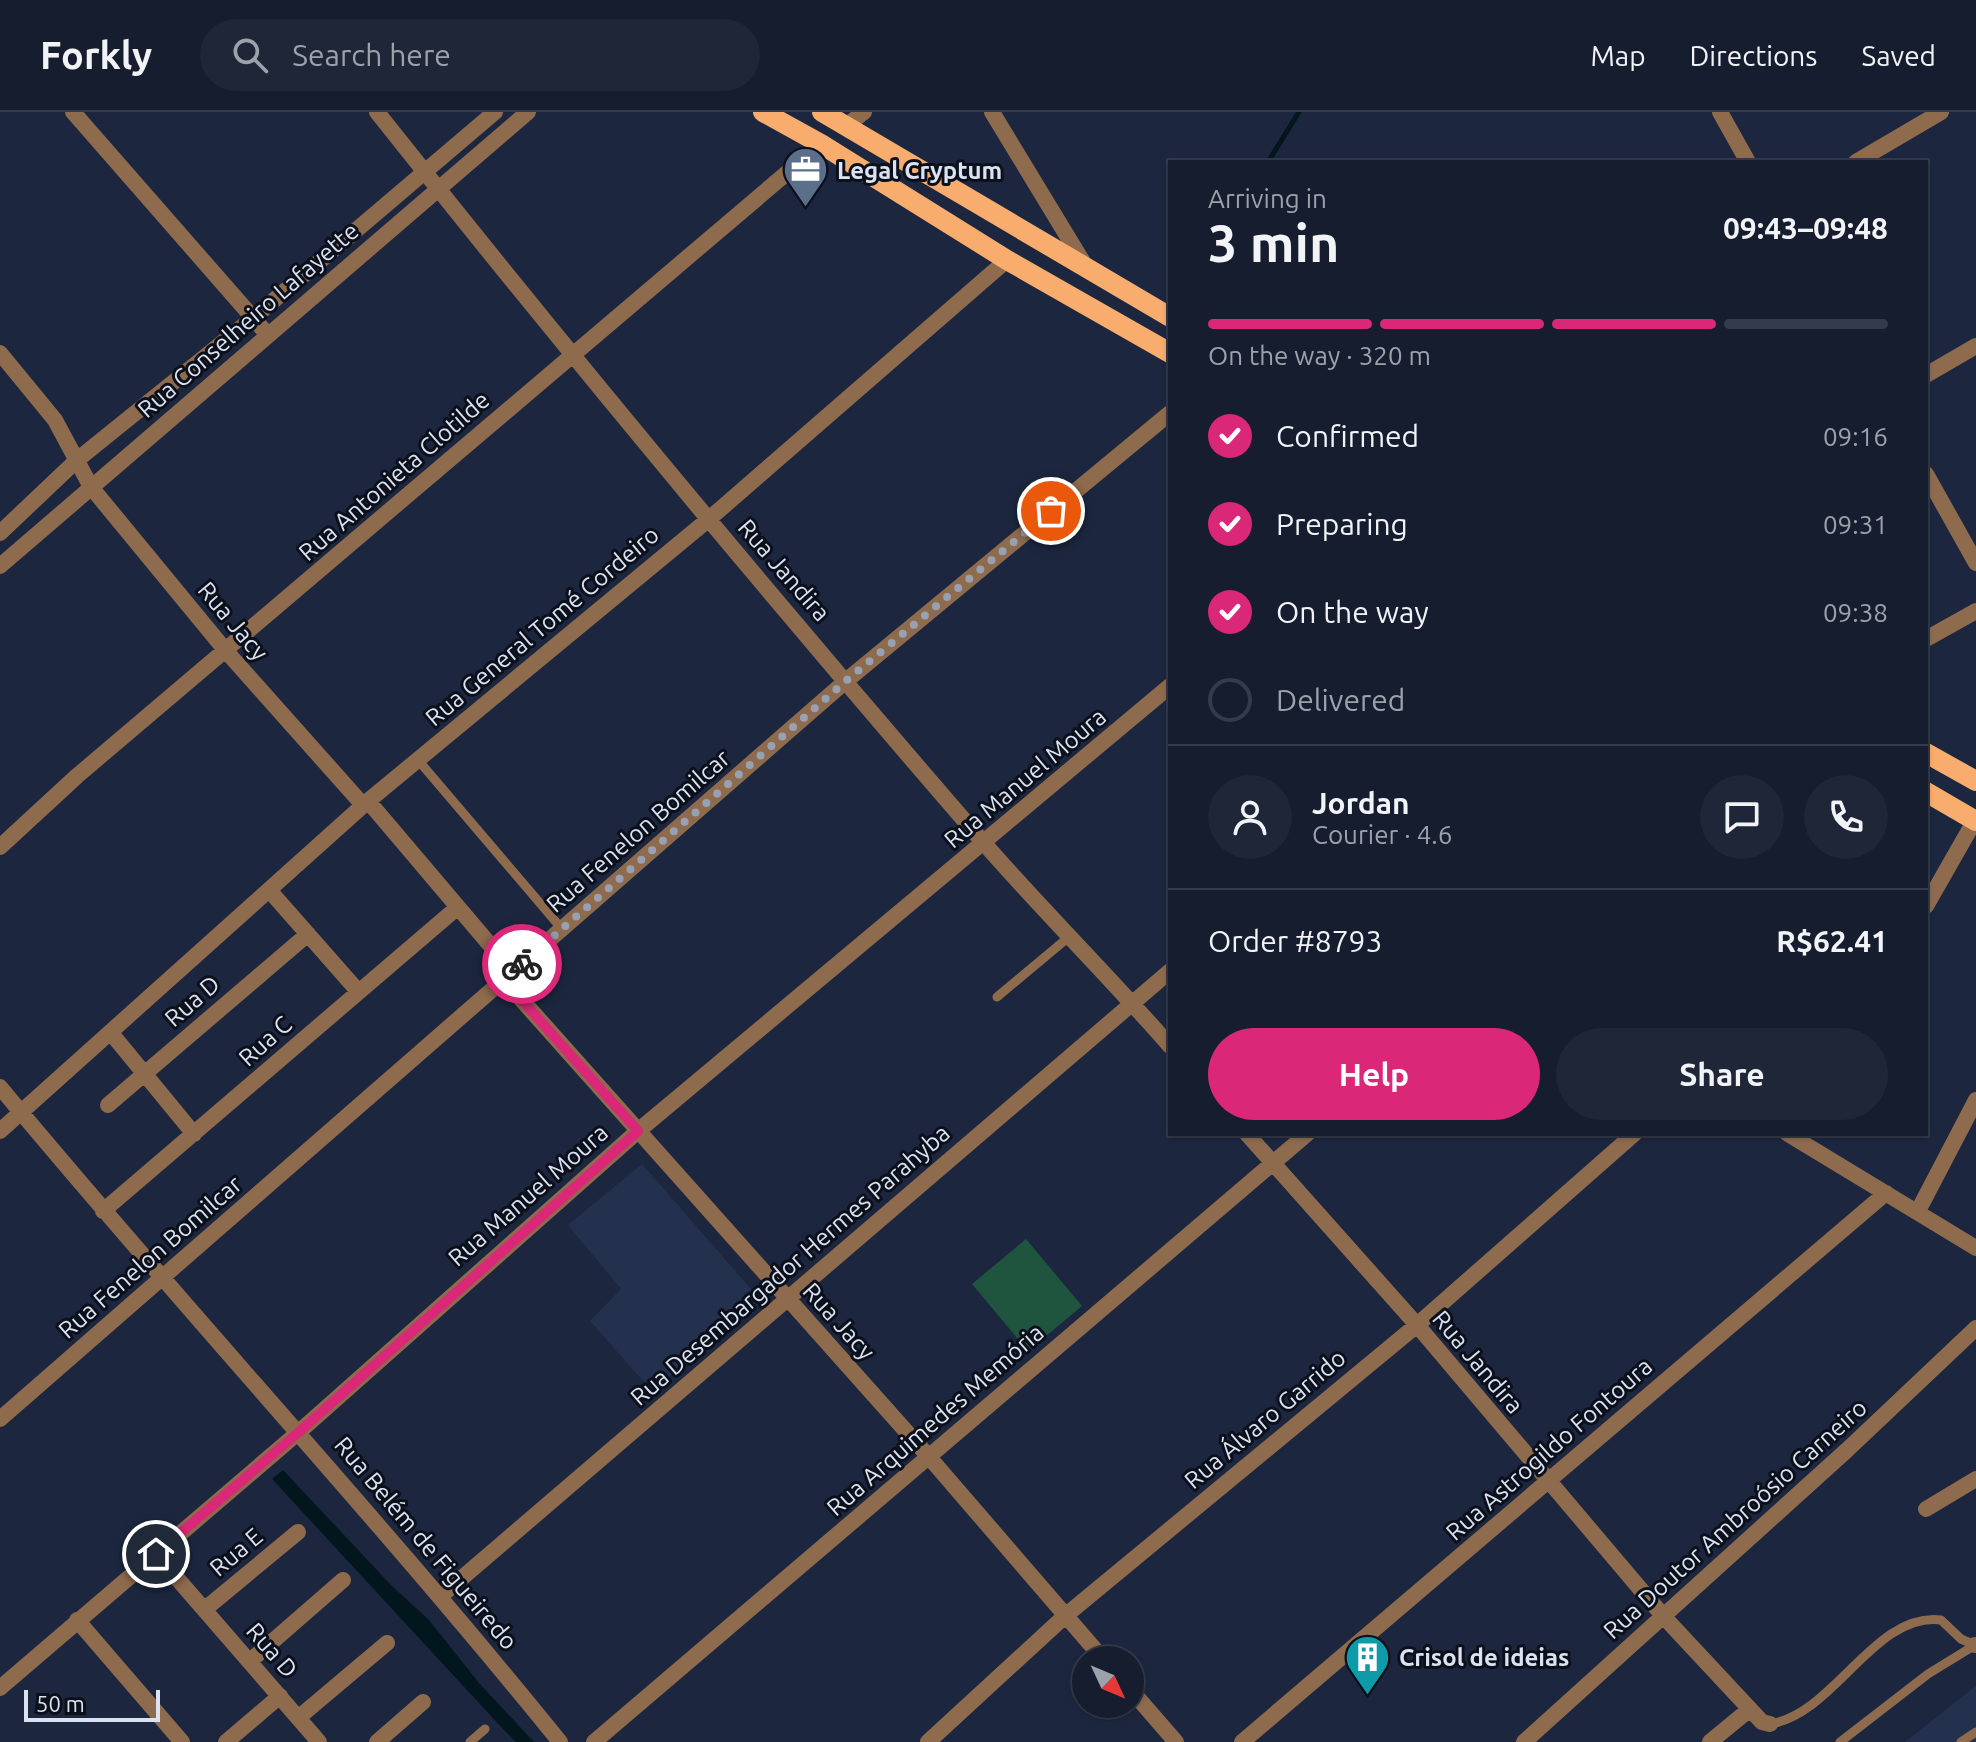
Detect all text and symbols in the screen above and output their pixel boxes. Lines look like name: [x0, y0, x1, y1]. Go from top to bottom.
search box: [200, 19, 760, 91]
icon: search: [228, 33, 272, 77]
text: Forkly: [40, 34, 152, 76]
text: Search here: [292, 38, 451, 72]
text: Map: [1590, 40, 1646, 71]
text: Directions: [1690, 40, 1817, 71]
text: Saved: [1861, 40, 1936, 71]
office icon: Legal Cryptum: [782, 146, 830, 209]
place label: Legal Cryptum: [837, 157, 1002, 184]
text: Arriving in: [1208, 184, 1327, 213]
text: 09:43–09:48: [1723, 211, 1888, 245]
text: 3 min: [1208, 214, 1339, 272]
street label: Rua Conselheiro Lafayette: [132, 217, 364, 423]
text: On the way · 320 m: [1208, 341, 1431, 370]
street label: Rua Antonieta Clotilde: [293, 386, 495, 566]
icon: check: [1208, 414, 1252, 458]
text: Confirmed: [1276, 419, 1419, 453]
text: 09:16: [1823, 422, 1888, 451]
pin: [1017, 477, 1085, 545]
icon: bag: [1029, 489, 1073, 533]
icon: check: [1208, 502, 1252, 546]
text: Preparing: [1276, 507, 1408, 541]
text: 09:31: [1823, 510, 1888, 539]
street label: Rua Jandira: [733, 514, 835, 626]
street label: Rua General Tomé Cordeiro: [420, 521, 664, 731]
street label: Rua Jacy: [193, 576, 274, 666]
icon: check: [1208, 590, 1252, 634]
text: On the way: [1276, 595, 1429, 629]
text: 09:38: [1823, 598, 1888, 627]
text: Delivered: [1276, 683, 1405, 717]
street label: Rua Manuel Moura: [939, 703, 1111, 853]
street label: Rua Fenelon Bomilcar: [541, 744, 735, 918]
button: person: [1208, 775, 1292, 859]
button: chat: [1700, 775, 1784, 859]
button: phone: [1804, 775, 1888, 859]
text: Jordan: [1312, 786, 1410, 820]
text: Courier · 4.6: [1312, 820, 1452, 849]
courier: [482, 924, 562, 1004]
text: Order #8793: [1208, 924, 1382, 958]
text: R$62.41: [1776, 924, 1888, 958]
icon: bike: [500, 942, 544, 986]
street label: Rua D: [159, 970, 225, 1032]
street label: Rua C: [233, 1010, 297, 1072]
button: Help: [1208, 1028, 1540, 1120]
button: Share: [1556, 1028, 1888, 1120]
street label: Rua Manuel Moura: [443, 1119, 613, 1271]
street label: Rua Desembargador Hermes Parahyba: [625, 1119, 955, 1411]
street label: Rua Fenelon Bomilcar: [53, 1170, 247, 1344]
street label: Rua Jacy: [798, 1277, 881, 1365]
street label: Rua Jandira: [1427, 1305, 1529, 1419]
street label: Rua Arquimedes Memória: [821, 1319, 1049, 1521]
street label: Rua Álvaro Garrido: [1179, 1343, 1351, 1494]
street label: Rua Astrogildo Fontoura: [1441, 1352, 1657, 1546]
street label: Rua Doutor Ambroósio Carneiro: [1598, 1394, 1872, 1644]
street label: Rua Belém de Figueiredo: [329, 1431, 523, 1655]
pin: [122, 1520, 190, 1588]
street label: Rua E: [204, 1522, 268, 1582]
icon: home: [134, 1532, 178, 1576]
street label: Rua D: [241, 1617, 303, 1683]
building icon: Crisol de ideias: [1344, 1633, 1392, 1696]
place label: Crisol de ideias: [1399, 1644, 1569, 1671]
north arrow: [1072, 1646, 1144, 1718]
map controls: [1072, 1646, 1144, 1718]
scale bar: [24, 1686, 160, 1722]
text: 50 m: [36, 1691, 85, 1716]

